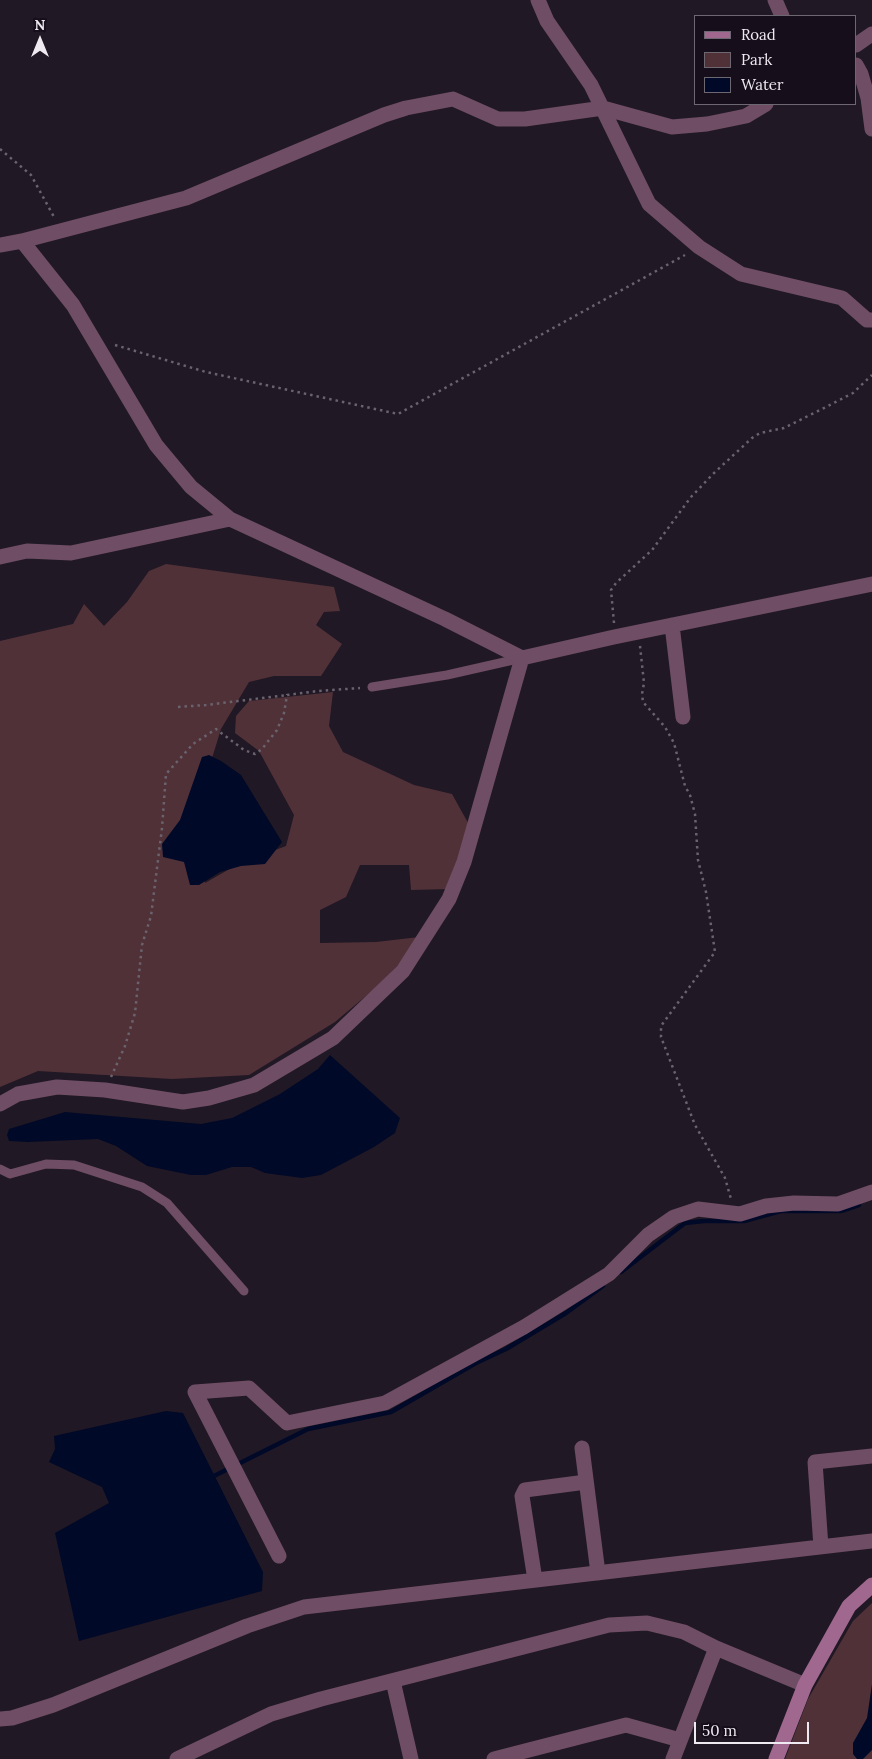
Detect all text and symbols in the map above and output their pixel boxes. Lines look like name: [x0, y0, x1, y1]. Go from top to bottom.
north arrow: [15, 15, 65, 65]
legend: [694, 15, 857, 105]
text: N: [35, 16, 45, 34]
text: Road: [741, 25, 776, 44]
text: Park: [741, 50, 772, 69]
text: Water: [741, 75, 783, 94]
scale bar: [697, 1712, 812, 1744]
text: 50 m: [702, 1721, 737, 1740]

